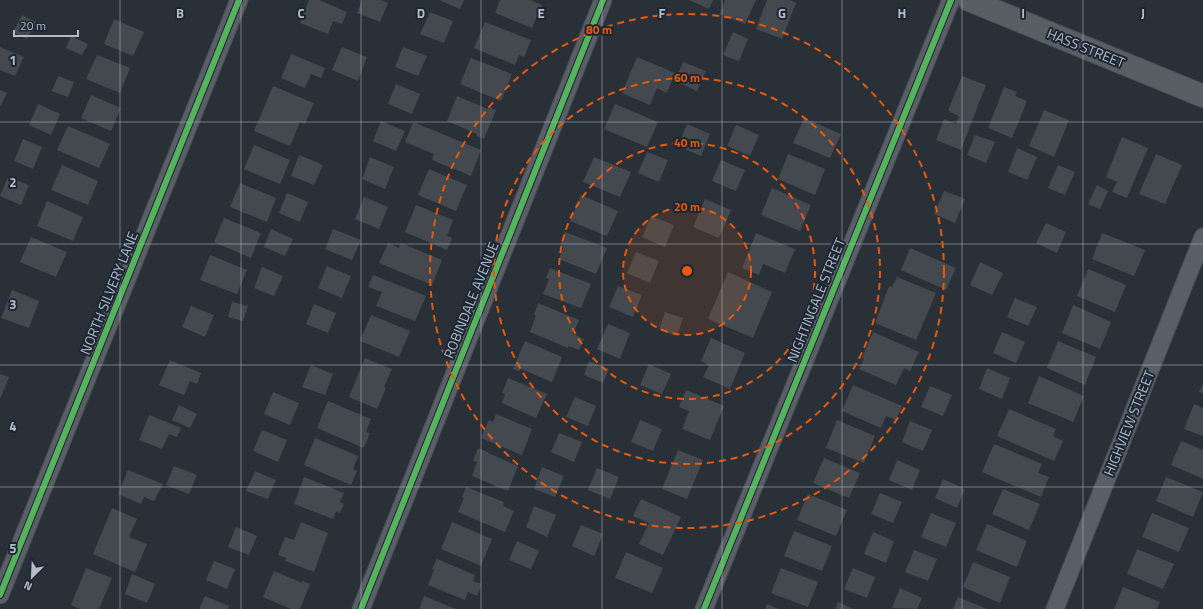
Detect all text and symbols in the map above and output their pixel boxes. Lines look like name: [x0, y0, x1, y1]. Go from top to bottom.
text: B: [176, 3, 184, 23]
text: C: [297, 3, 305, 23]
text: D: [417, 3, 425, 23]
text: E: [537, 3, 545, 23]
text: F: [659, 3, 666, 23]
text: G: [778, 3, 786, 23]
text: H: [898, 3, 906, 23]
text: I: [1021, 3, 1025, 23]
text: J: [1141, 3, 1145, 23]
scale bar: [14, 12, 78, 38]
text: 20 m: [20, 16, 46, 35]
text: 80 m: [586, 20, 612, 39]
street label: HASS STREET: [1044, 22, 1129, 73]
text: 1: [9, 50, 17, 70]
text: 60 m: [674, 68, 700, 87]
text: 40 m: [674, 133, 700, 152]
text: 2: [9, 172, 17, 192]
text: 20 m: [674, 197, 700, 216]
street label: NORTH SILVERY LANE: [74, 228, 143, 358]
street label: NIGHTINGALE STREET: [781, 234, 850, 365]
street label: ROBINDALE AVENUE: [438, 238, 504, 361]
centre of rings: [680, 264, 694, 278]
text: 3: [9, 294, 17, 314]
street label: HIGHVIEW STREET: [1098, 366, 1160, 479]
text: 4: [9, 416, 17, 436]
text: 5: [9, 538, 17, 558]
north arrow: [12, 557, 52, 597]
text: N: [21, 577, 35, 595]

